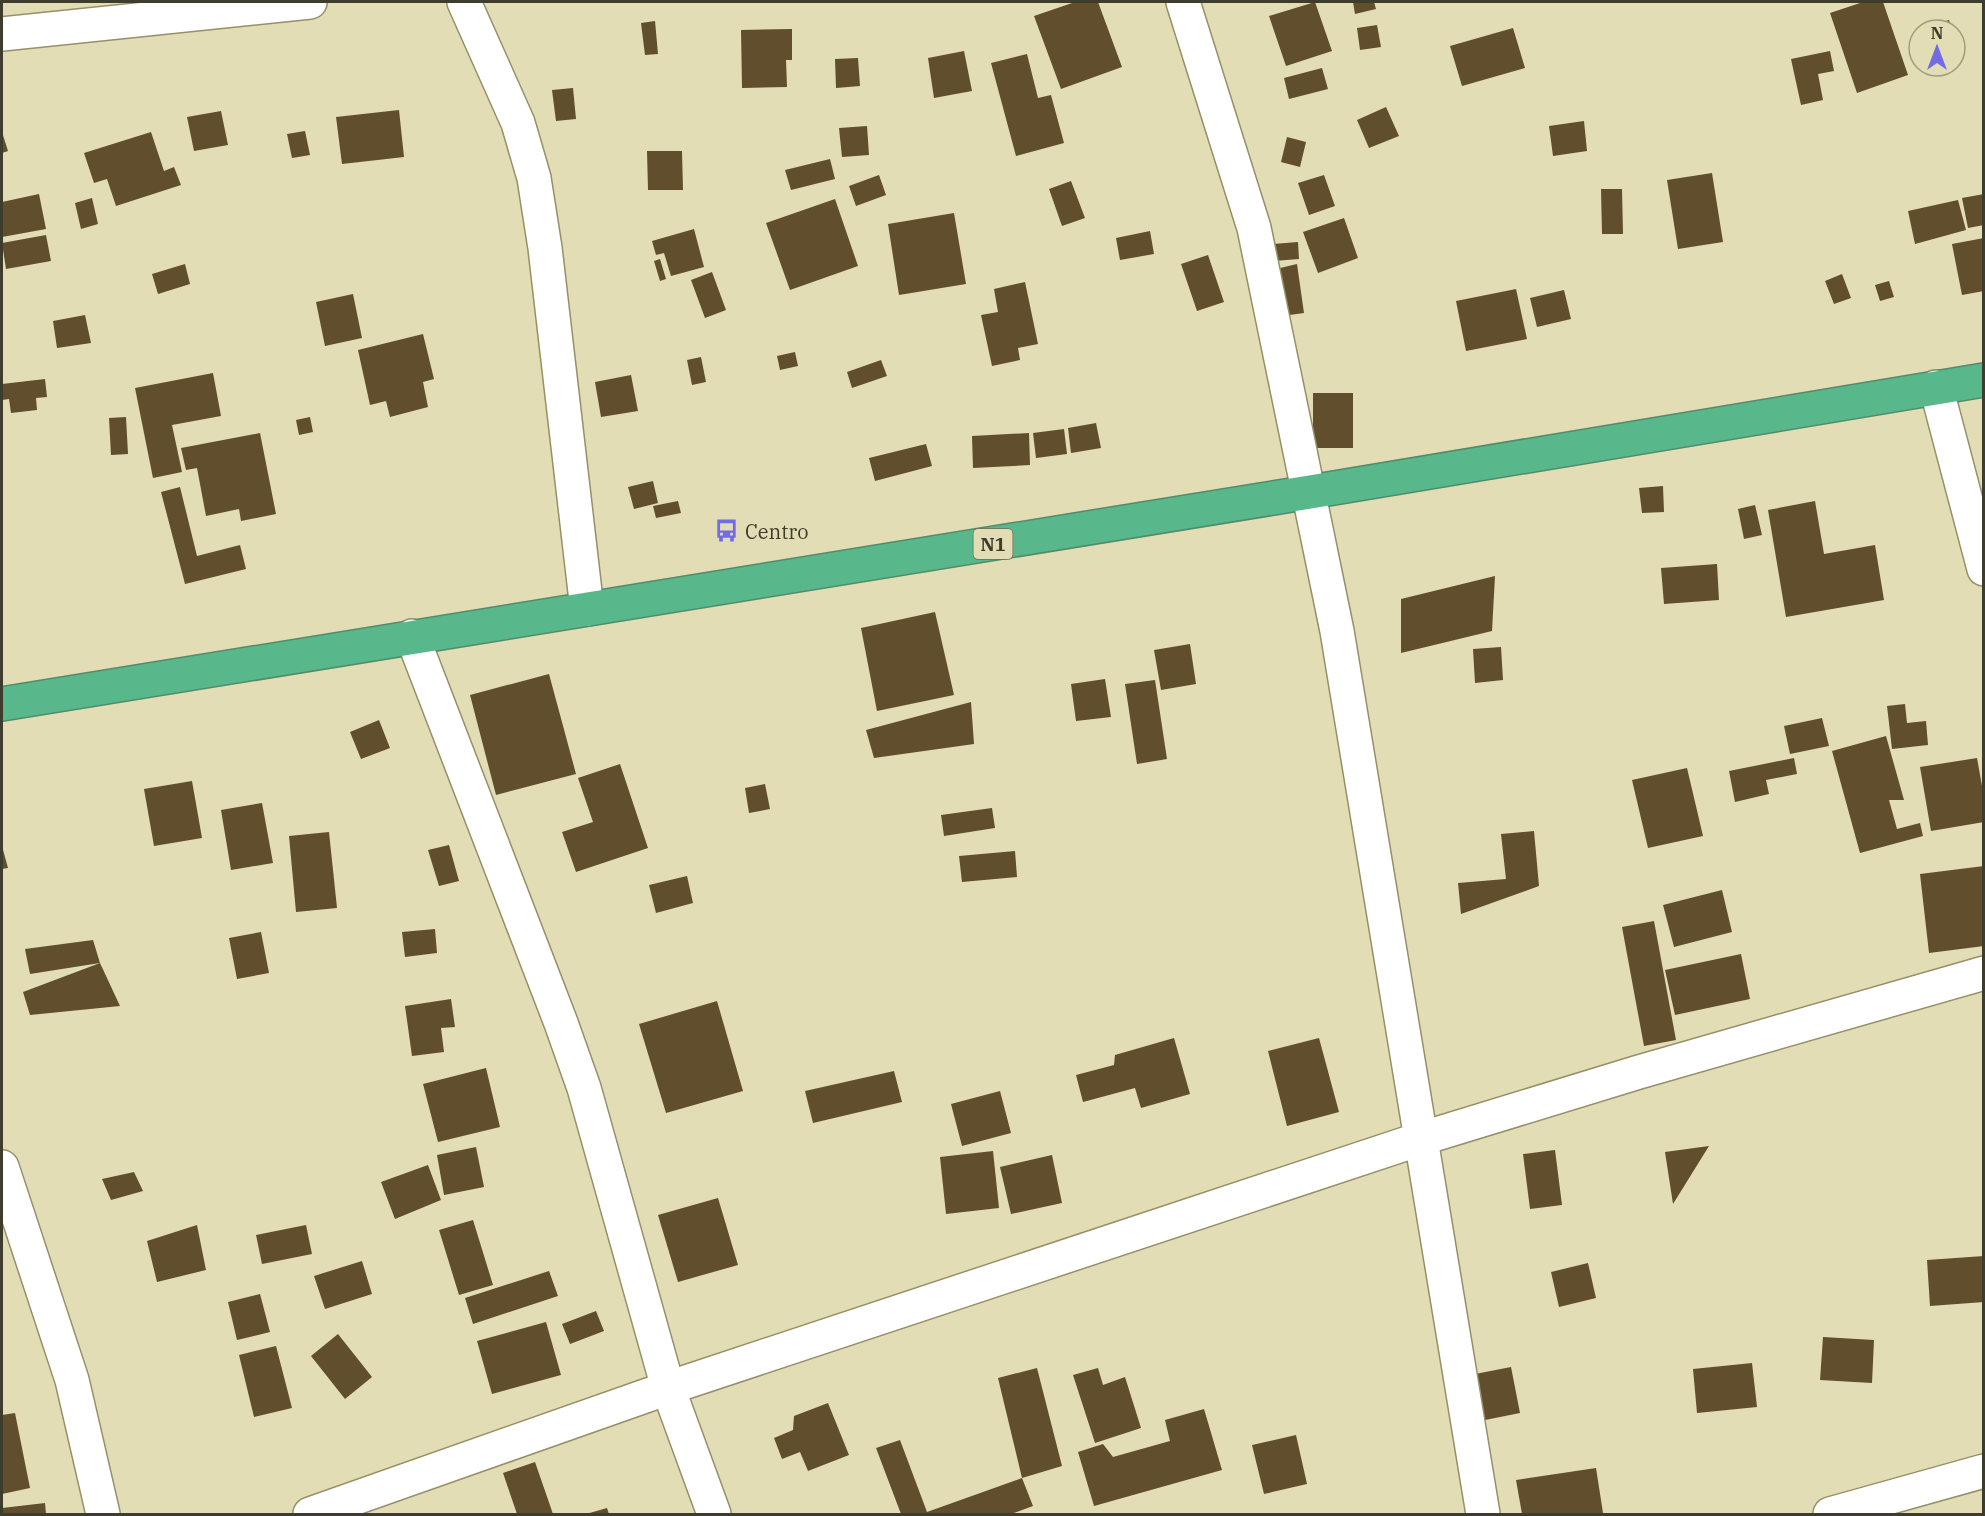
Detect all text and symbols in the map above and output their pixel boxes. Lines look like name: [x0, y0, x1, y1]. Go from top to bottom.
north arrow: [1907, 18, 1967, 78]
text: N: [1931, 23, 1943, 43]
bus stop icon: Centro: [714, 518, 740, 544]
place label: Centro: [745, 518, 808, 545]
road number: N1: [974, 529, 1012, 559]

